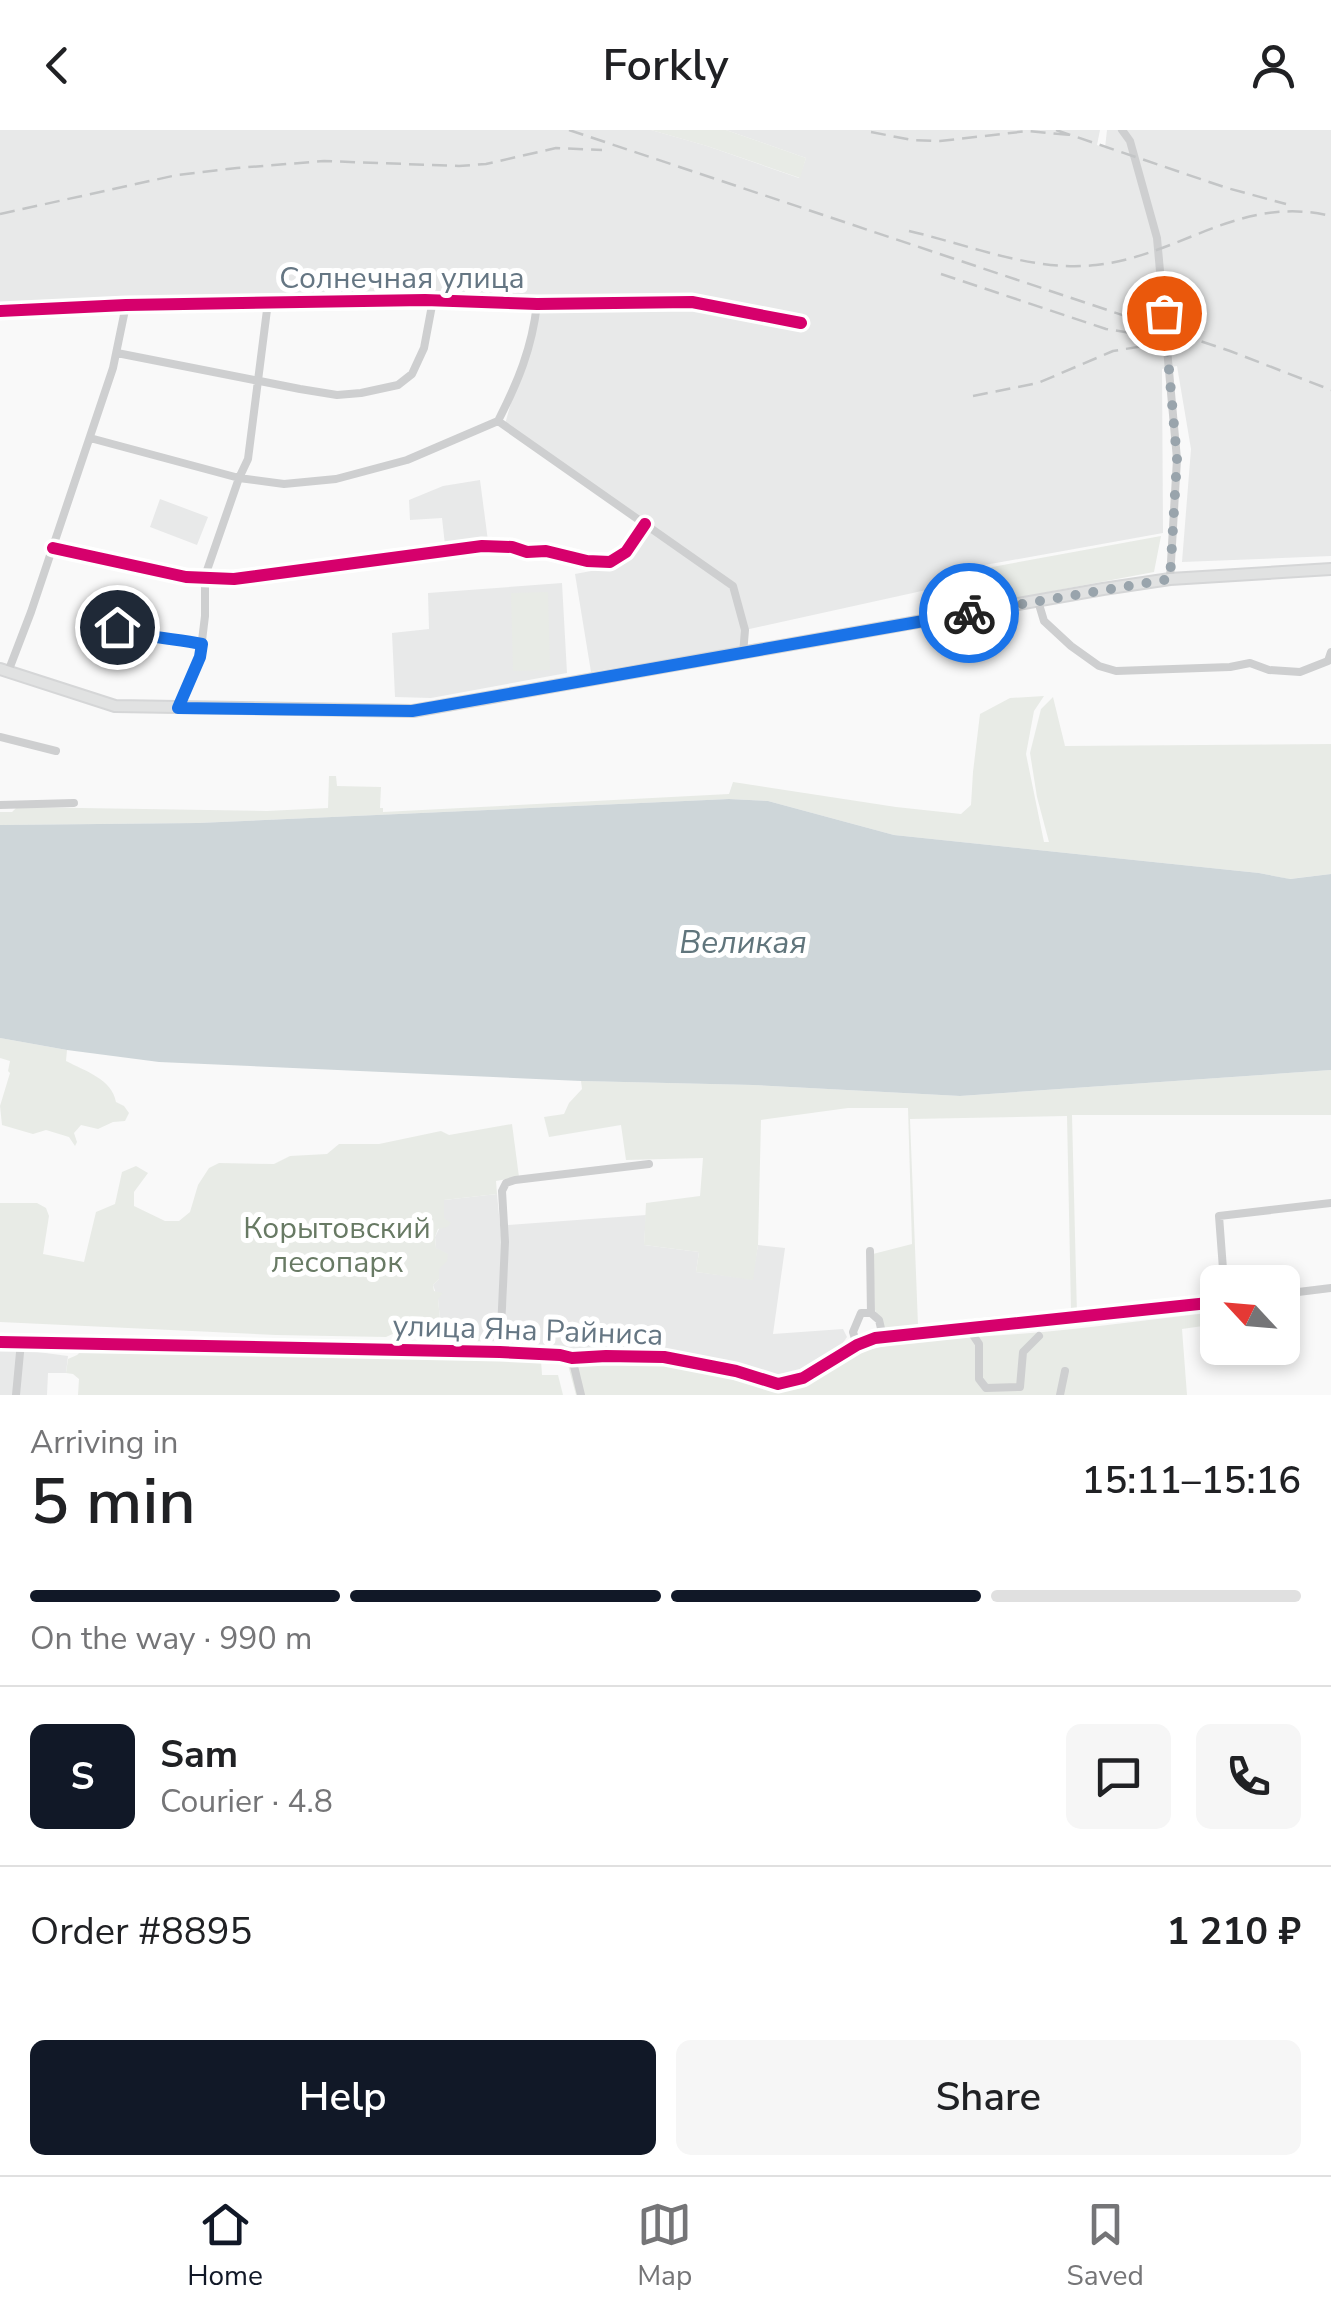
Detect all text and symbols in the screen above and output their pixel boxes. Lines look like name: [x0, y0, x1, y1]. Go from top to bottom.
text: Forkly: [602, 35, 729, 96]
icon: back: [30, 38, 85, 93]
icon: person: [1246, 38, 1301, 93]
street label: Солнечная улица: [279, 258, 525, 299]
pin: [1122, 271, 1207, 356]
icon: bag: [1137, 286, 1192, 341]
courier: [919, 563, 1019, 663]
pin: [75, 585, 160, 670]
icon: bike: [942, 586, 997, 641]
icon: home: [90, 600, 145, 655]
water label: Великая: [679, 921, 807, 964]
park label: Корытовский лесопарк: [243, 1208, 431, 1283]
north arrow: [1200, 1265, 1300, 1365]
map controls: [1200, 1265, 1300, 1365]
street label: улица Яна Райниса: [392, 1305, 664, 1356]
text: Arriving in: [30, 1421, 178, 1464]
text: 15:11–15:16: [1082, 1455, 1301, 1506]
text: 5 min: [30, 1457, 196, 1546]
text: On the way · 990 m: [30, 1617, 312, 1660]
button: chat: [1066, 1724, 1171, 1829]
button: phone: [1196, 1724, 1301, 1829]
text: Sam: [160, 1729, 238, 1780]
text: S: [71, 1751, 94, 1802]
text: Courier · 4.8: [160, 1780, 333, 1823]
text: Order #8895: [30, 1906, 252, 1957]
text: 1 210 ₽: [1166, 1906, 1301, 1957]
button: Help: [30, 2040, 656, 2155]
button: Share: [676, 2040, 1301, 2155]
tab: Home: [187, 2197, 263, 2295]
tab: Map: [637, 2197, 692, 2295]
tab: Saved: [1066, 2197, 1144, 2295]

